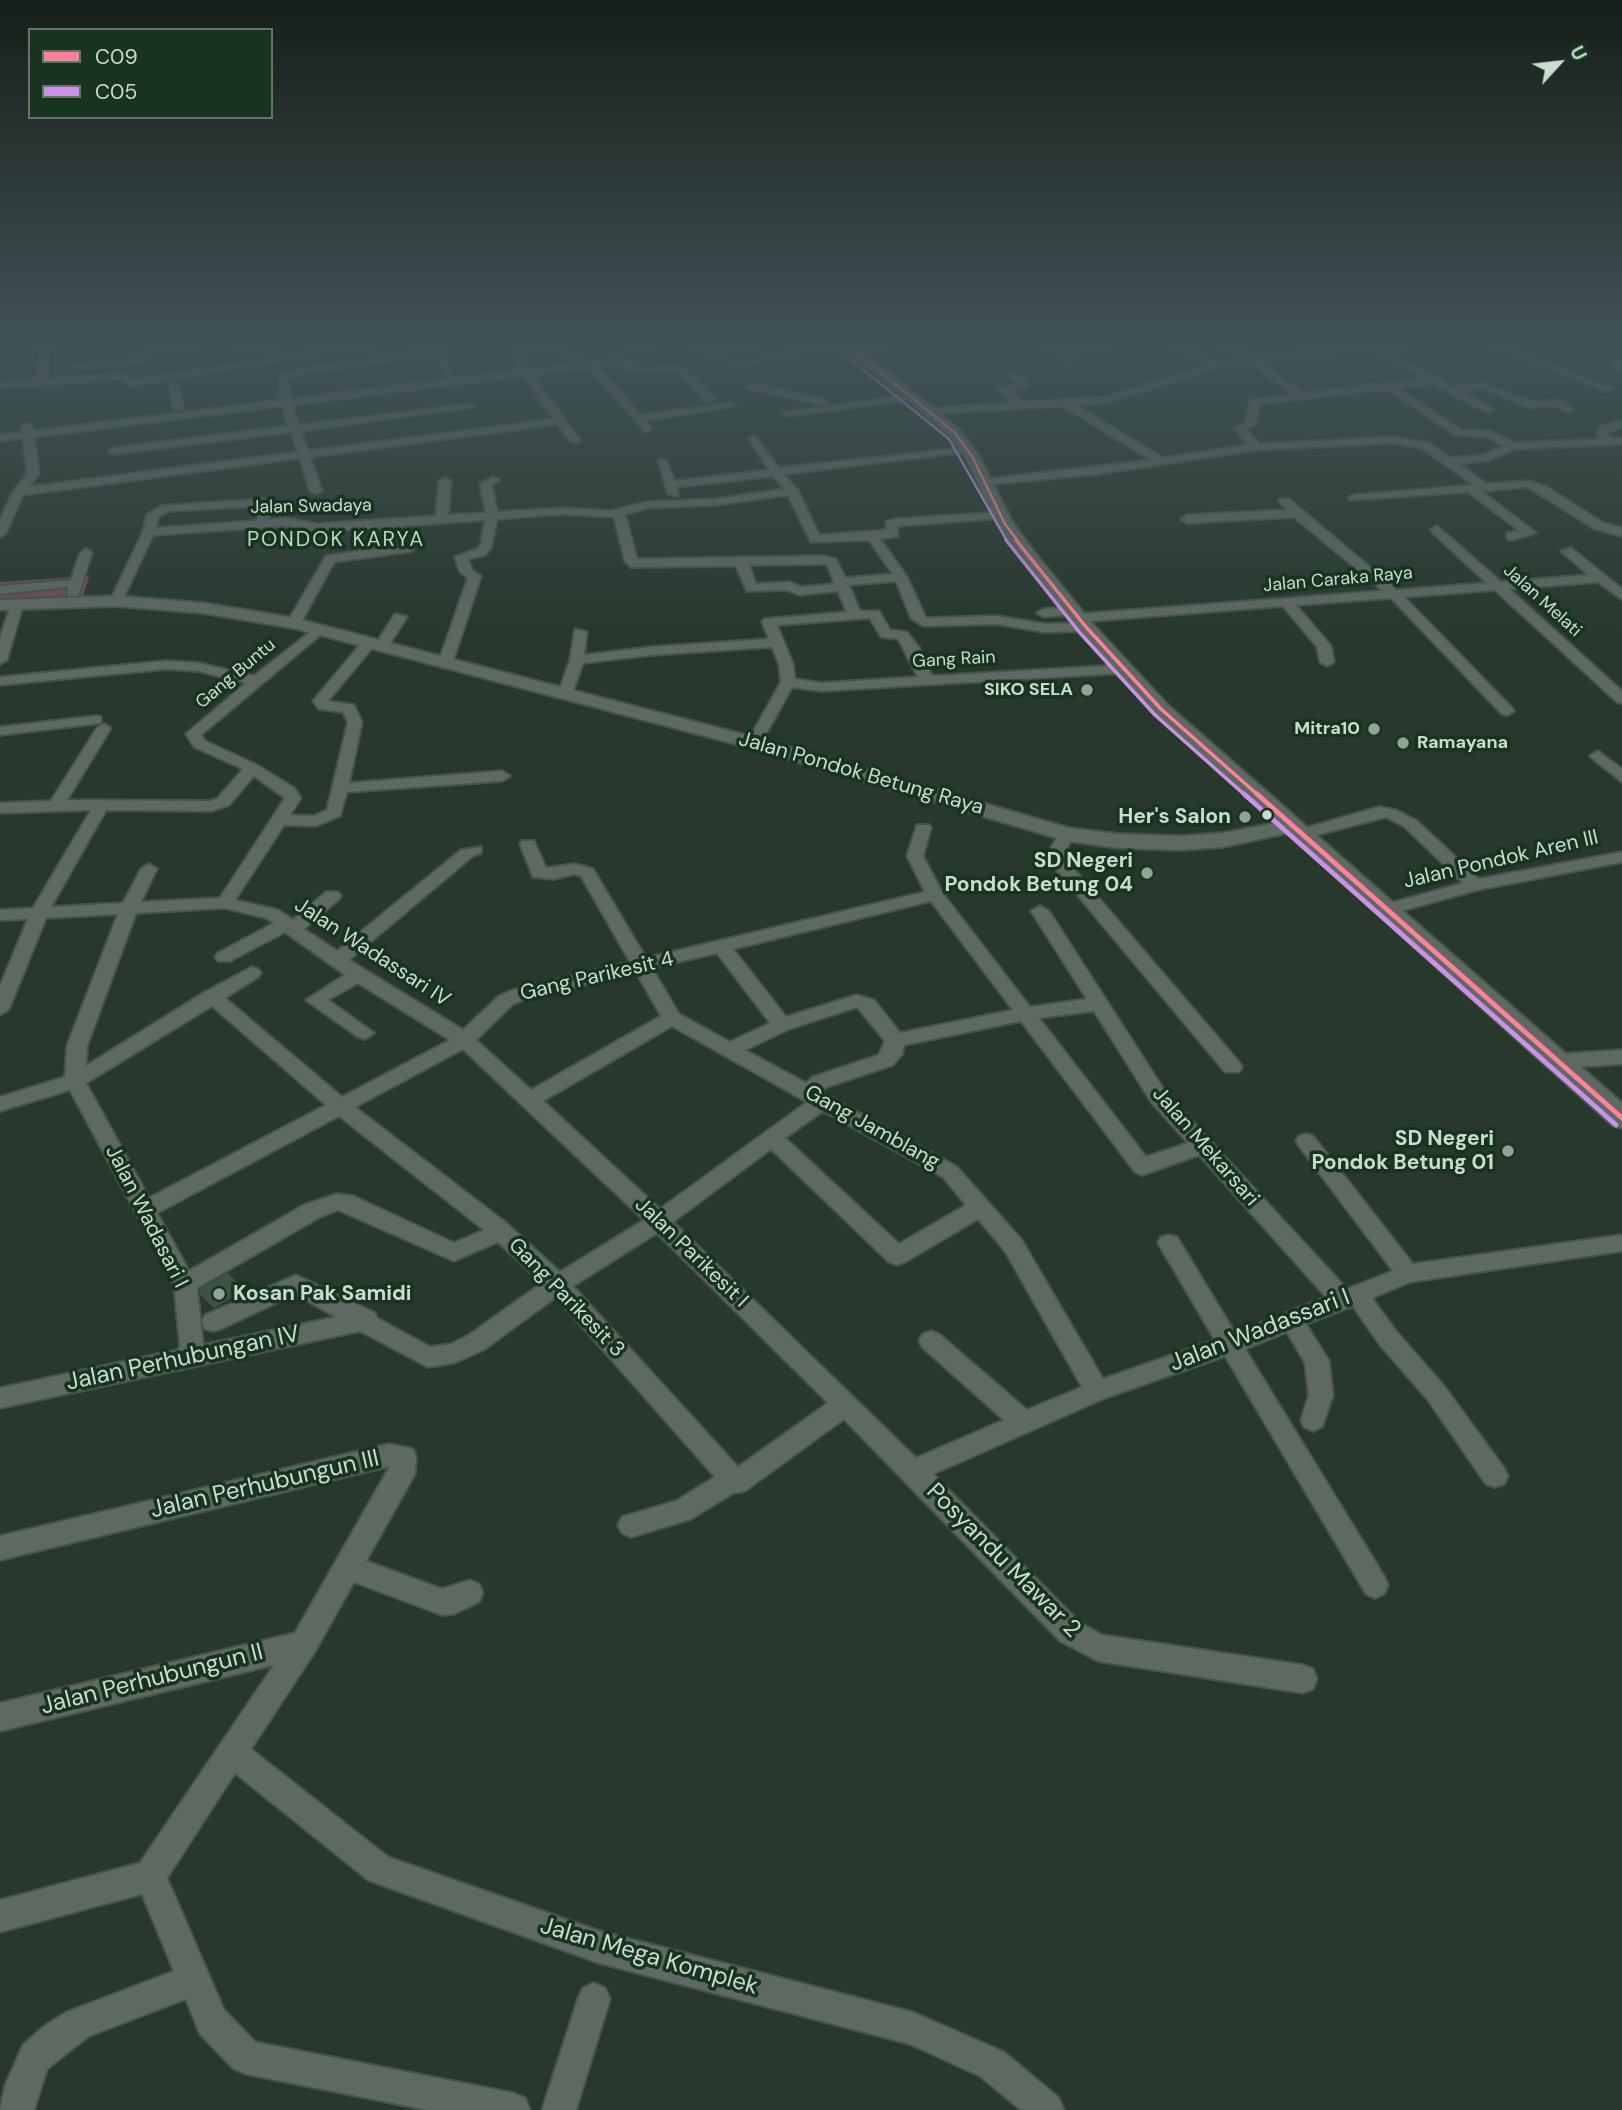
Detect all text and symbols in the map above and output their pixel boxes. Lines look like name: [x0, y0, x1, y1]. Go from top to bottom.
legend: [28, 28, 273, 119]
north arrow: [1524, 28, 1594, 98]
text: U: [1564, 42, 1592, 65]
text: C09: [95, 43, 138, 71]
text: C05: [95, 78, 137, 106]
street label: Jalan Swadaya: [250, 495, 372, 519]
district label: PONDOK KARYA: [248, 527, 424, 553]
street label: Jalan Melati: [1498, 560, 1586, 642]
street label: Jalan Caraka Raya: [1263, 563, 1413, 597]
street label: Gang Buntu: [192, 634, 280, 714]
street label: Gang Rain: [912, 647, 996, 673]
place label: SIKO SELA: [984, 679, 1073, 701]
marker: SIKO SELA: [1079, 682, 1095, 698]
place label: Mitra10: [1294, 718, 1360, 740]
marker: Mitra10: [1366, 721, 1382, 737]
street label: Jalan Pondok Betung Raya: [736, 727, 986, 821]
place label: Ramayana: [1417, 732, 1508, 754]
marker: Ramayana: [1395, 735, 1411, 751]
place label: Her's Salon: [1118, 804, 1231, 830]
unlabelled marker: [1260, 808, 1274, 822]
marker: Her's Salon: [1237, 809, 1253, 825]
street label: Jalan Pondok Aren III: [1401, 825, 1601, 895]
place label: SD Negeri Pondok Betung 04: [944, 848, 1133, 898]
marker: SD Negeri Pondok Betung 04: [1139, 865, 1155, 881]
street label: Jalan Wadassari IV: [289, 893, 455, 1013]
street label: Gang Parikesit 4: [518, 947, 676, 1007]
street label: Gang Jamblang: [800, 1081, 944, 1175]
street label: Jalan Mekarsari: [1146, 1082, 1264, 1212]
place label: SD Negeri Pondok Betung 01: [1311, 1126, 1494, 1176]
street label: Jalan Wadasari I: [99, 1142, 193, 1292]
marker: SD Negeri Pondok Betung 01: [1500, 1143, 1516, 1159]
street label: Jalan Parikesit I: [629, 1193, 753, 1313]
street label: Gang Parikesit 3: [503, 1233, 629, 1363]
place label: Kosan Pak Samidi: [233, 1281, 412, 1307]
street label: Jalan Wadassari I: [1166, 1283, 1354, 1379]
marker: Kosan Pak Samidi: [211, 1286, 227, 1302]
street label: Jalan Perhubungan IV: [64, 1320, 302, 1398]
street label: Jalan Perhubungun III: [148, 1445, 382, 1525]
street label: Posyandu Mawar 2: [920, 1478, 1086, 1644]
street label: Jalan Perhubungun II: [38, 1638, 266, 1722]
street label: Jalan Mega Komplek: [537, 1912, 761, 2002]

